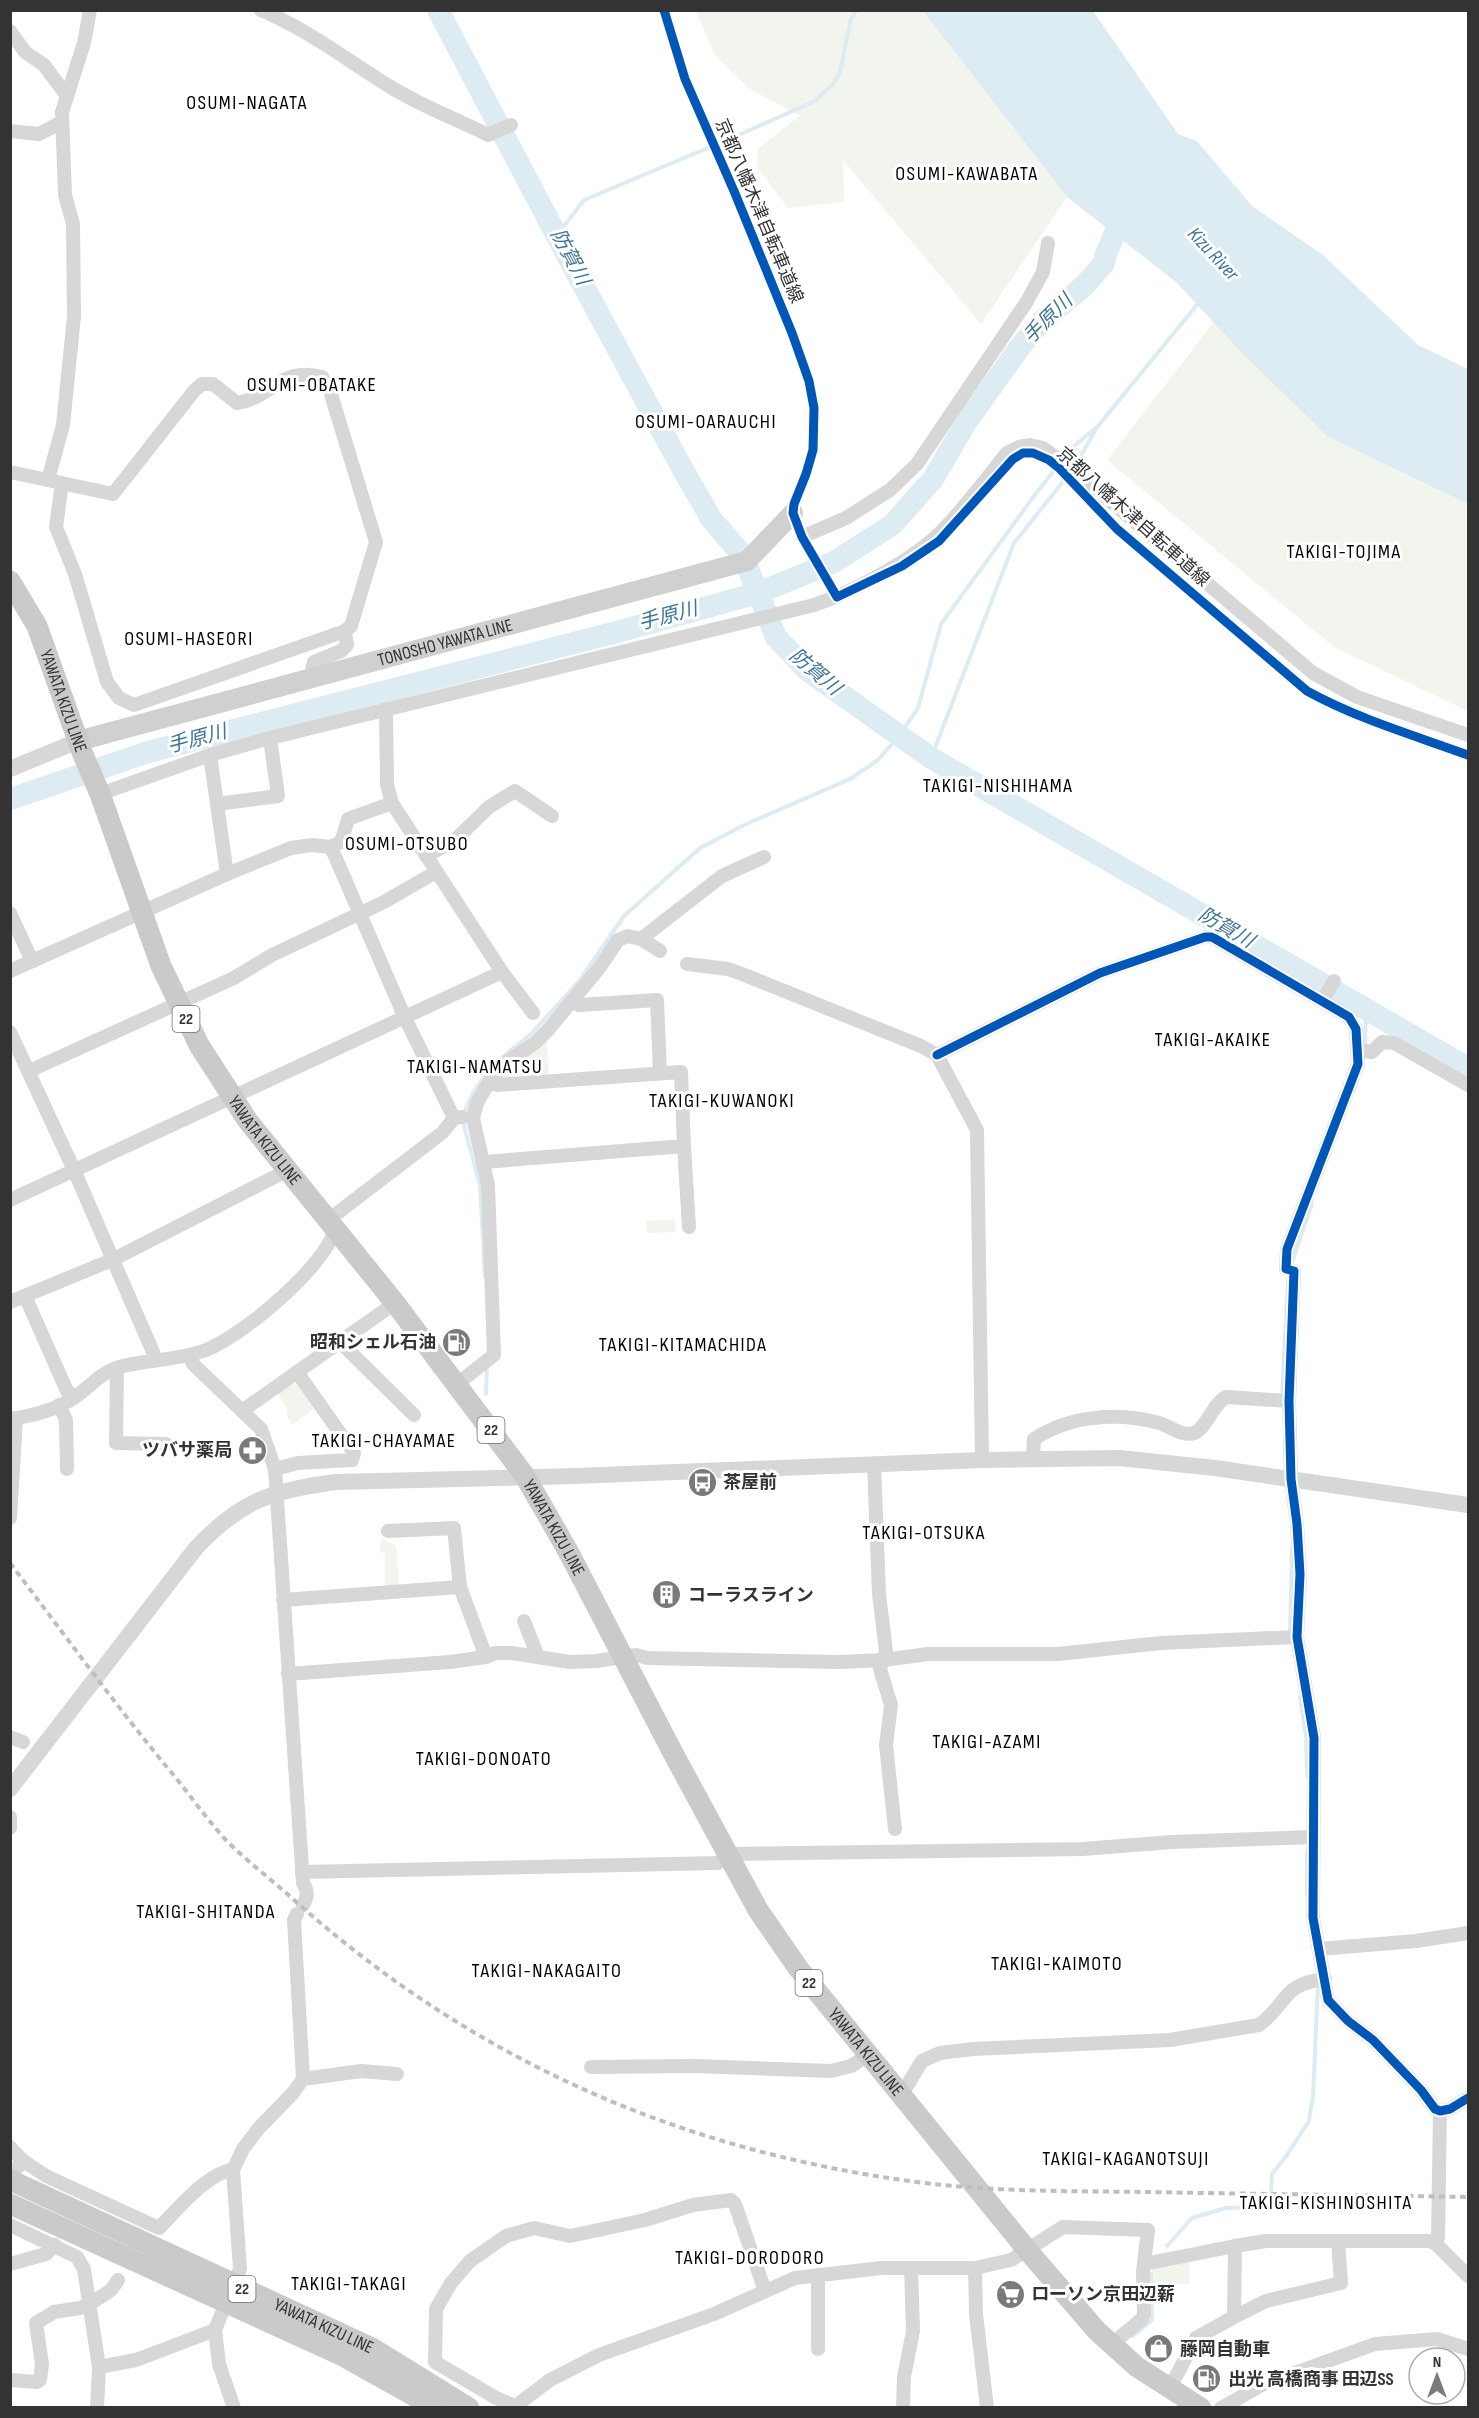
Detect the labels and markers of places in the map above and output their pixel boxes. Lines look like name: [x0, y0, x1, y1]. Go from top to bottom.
fuel station icon: 昭和シェル石油: [441, 1326, 473, 1358]
place label: 昭和シェル石油: [310, 1332, 436, 1353]
pharmacy icon: ツバサ薬局: [237, 1434, 269, 1466]
place label: ツバサ薬局: [142, 1440, 232, 1461]
bus stop icon: 茶屋前: [686, 1466, 718, 1498]
place label: 茶屋前: [723, 1472, 777, 1493]
building icon: コーラスライン: [651, 1579, 683, 1611]
place label: コーラスライン: [688, 1585, 814, 1606]
supermarket icon: ローソン京田辺薪: [994, 2278, 1026, 2310]
place label: ローソン京田辺薪: [1031, 2284, 1175, 2305]
shop icon: 藤岡自動車: [1143, 2333, 1175, 2365]
place label: 藤岡自動車: [1180, 2339, 1270, 2360]
fuel station icon: 出光 高橋商事 田辺SS: [1191, 2363, 1223, 2395]
place label: 出光 高橋商事 田辺SS: [1228, 2369, 1394, 2390]

